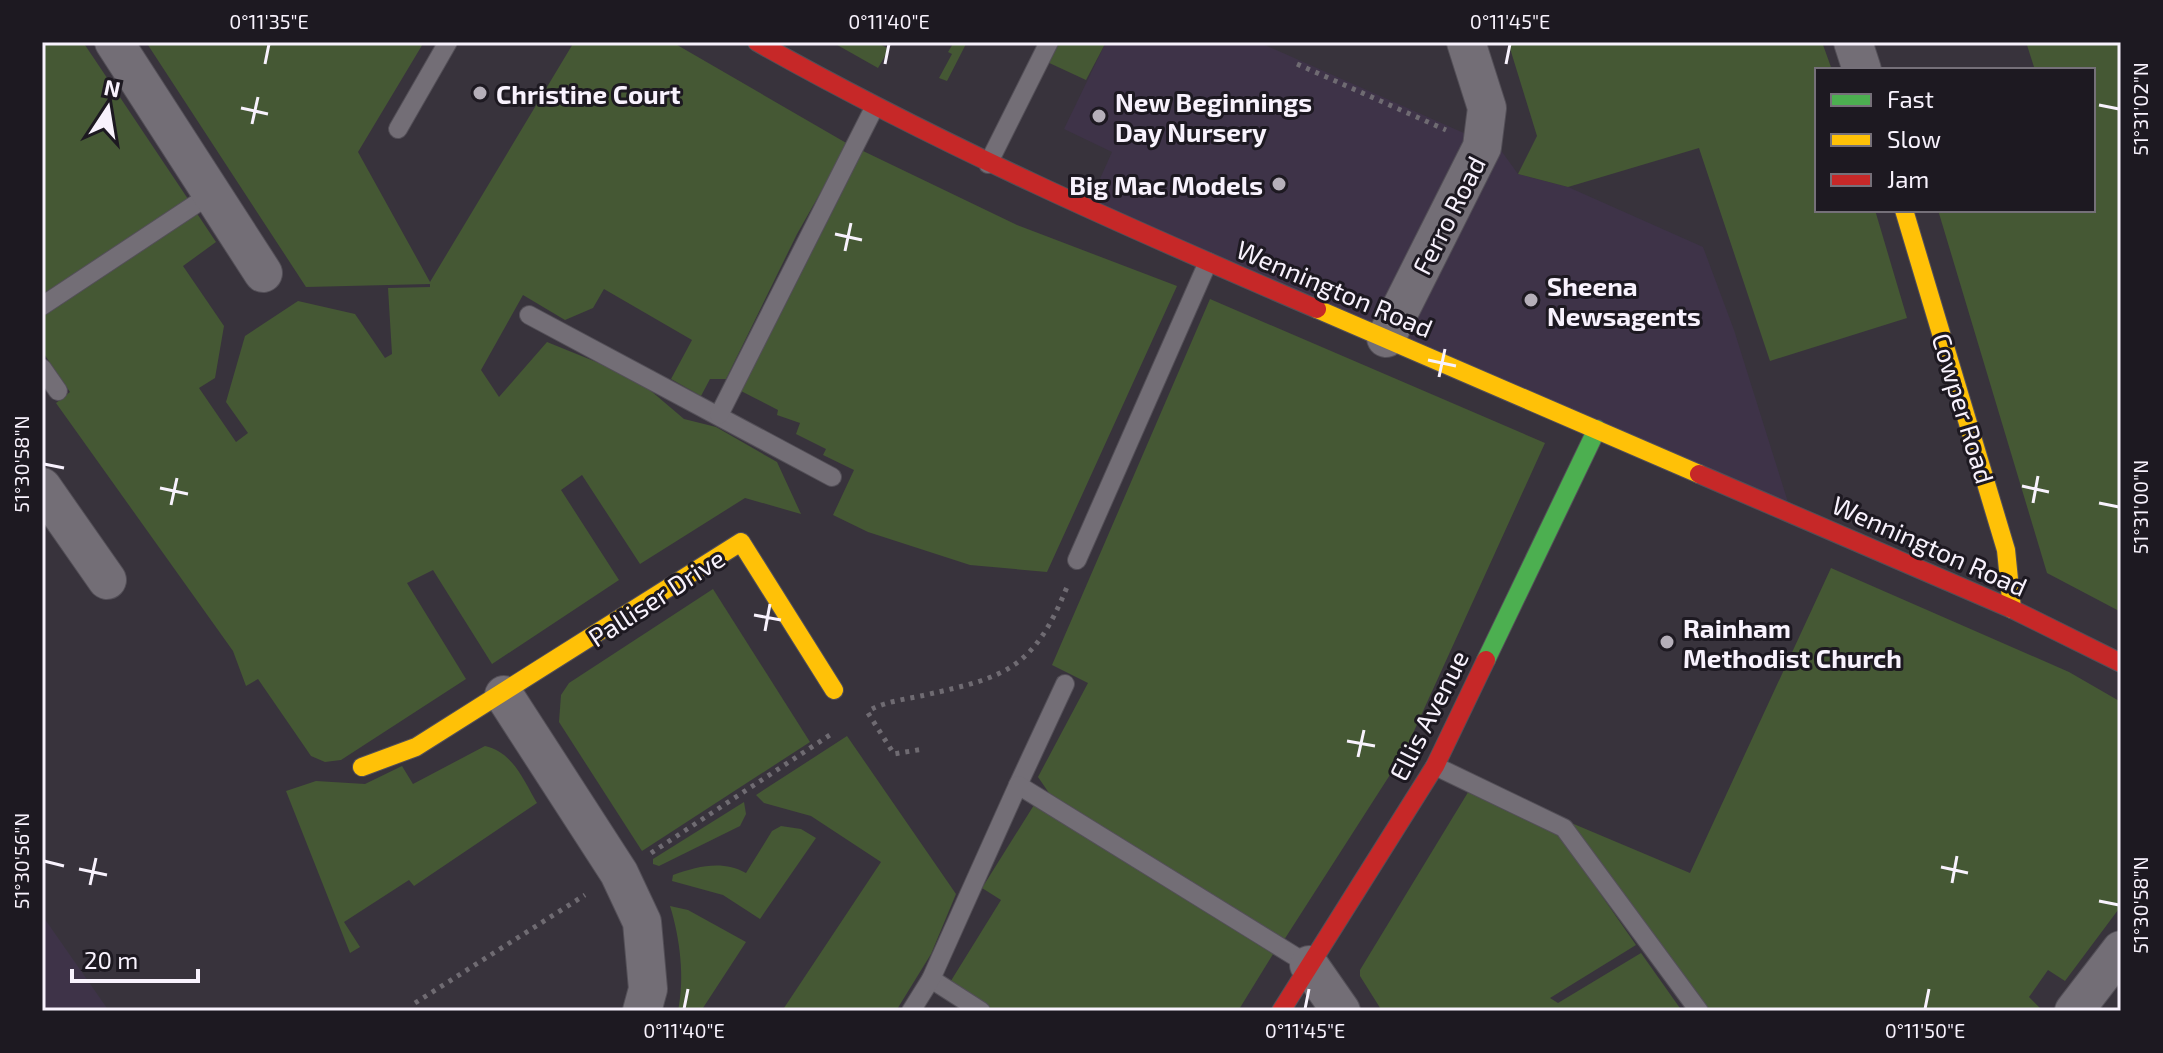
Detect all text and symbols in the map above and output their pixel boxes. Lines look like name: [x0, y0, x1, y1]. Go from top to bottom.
text: 0°11'35"E: [229, 9, 309, 33]
text: 0°11'40"E: [848, 9, 930, 33]
text: 0°11'45"E: [1470, 9, 1550, 33]
text: 51°31'02"N: [2128, 62, 2152, 156]
north arrow: [68, 68, 148, 148]
legend: [1815, 68, 2095, 212]
text: N: [102, 73, 123, 102]
place label: Christine Court: [496, 78, 681, 109]
marker: Christine Court: [471, 84, 489, 102]
text: Fast: [1887, 84, 1934, 113]
place label: New Beginnings Day Nursery: [1115, 86, 1312, 148]
marker: New Beginnings Day Nursery: [1090, 107, 1108, 125]
text: Slow: [1887, 124, 1941, 153]
street label: Ferro Road: [1405, 151, 1491, 279]
text: Jam: [1887, 164, 1929, 193]
place label: Big Mac Models: [1069, 169, 1263, 200]
marker: Big Mac Models: [1270, 175, 1288, 193]
street label: Wennington Road: [1232, 233, 1438, 343]
place label: Sheena Newsagents: [1547, 270, 1701, 331]
marker: Sheena Newsagents: [1522, 291, 1540, 309]
street label: Cowper Road: [1926, 329, 2002, 487]
text: 51°30'58"N: [9, 415, 33, 513]
text: 51°31'00"N: [2128, 460, 2152, 554]
street label: Wennington Road: [1828, 488, 2032, 602]
street label: Palliser Drive: [582, 542, 730, 652]
place label: Rainham Methodist Church: [1683, 612, 1902, 673]
marker: Rainham Methodist Church: [1658, 633, 1676, 651]
street label: Ellis Avenue: [1382, 645, 1474, 785]
text: 51°30'56"N: [9, 813, 33, 909]
text: 51°30'58"N: [2128, 856, 2152, 954]
scale bar: [72, 933, 198, 983]
text: 20 m: [84, 945, 138, 974]
text: 0°11'40"E: [643, 1018, 725, 1042]
text: 0°11'45"E: [1265, 1018, 1345, 1042]
text: 0°11'50"E: [1885, 1018, 1965, 1042]

